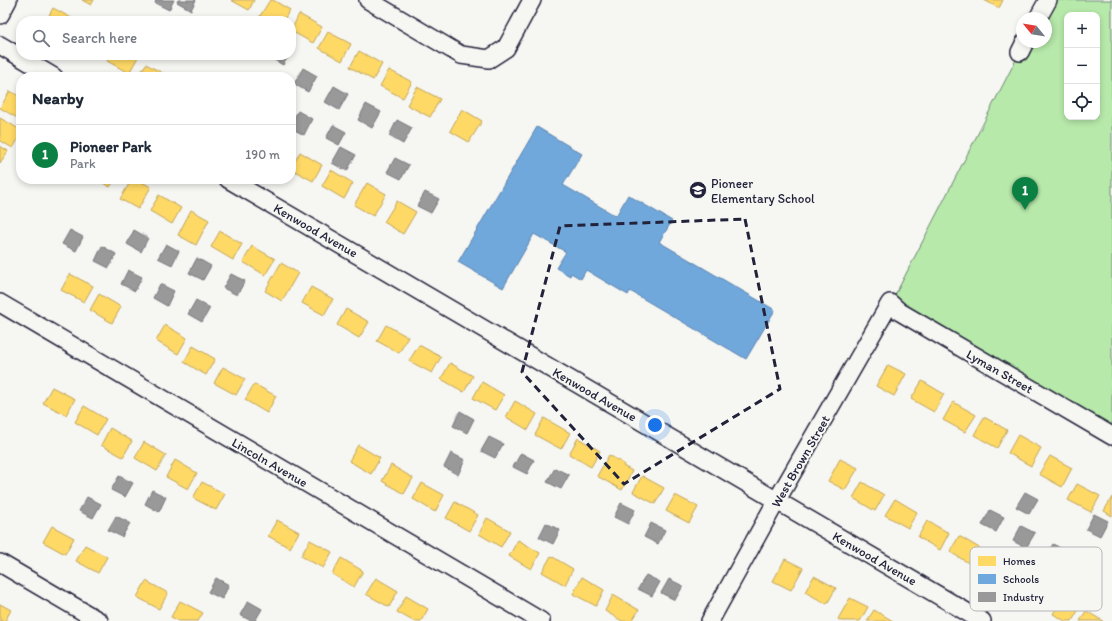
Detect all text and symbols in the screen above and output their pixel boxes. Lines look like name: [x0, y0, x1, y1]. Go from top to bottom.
north arrow: [1016, 12, 1052, 48]
map controls: [1064, 12, 1100, 120]
button: +: [1064, 12, 1100, 48]
search box: [16, 16, 296, 60]
icon: search: [30, 27, 52, 49]
text: Search here: [62, 29, 137, 47]
button: −: [1064, 48, 1100, 84]
button: locate: [1064, 84, 1100, 120]
text: Nearby: [32, 88, 84, 108]
text: Pioneer Park: [70, 138, 152, 156]
text: 1: [42, 147, 48, 162]
text: 190 m: [245, 147, 280, 162]
text: Park: [70, 156, 96, 171]
place label: Pioneer Elementary School: [711, 176, 815, 206]
pin: 1: [1012, 177, 1038, 210]
school or university icon: Pioneer Elementary School: [688, 180, 708, 200]
street label: Kenwood Avenue: [271, 200, 360, 261]
street label: Lyman Street: [964, 346, 1036, 397]
street label: Kenwood Avenue: [550, 364, 639, 425]
street label: West Brown Street: [768, 412, 833, 510]
your location: [645, 415, 665, 435]
street label: Lincoln Avenue: [229, 435, 310, 490]
street label: Kenwood Avenue: [830, 528, 919, 589]
legend: [970, 547, 1102, 611]
text: Homes: [1003, 555, 1036, 568]
text: Schools: [1003, 573, 1039, 586]
text: Industry: [1003, 591, 1045, 604]

